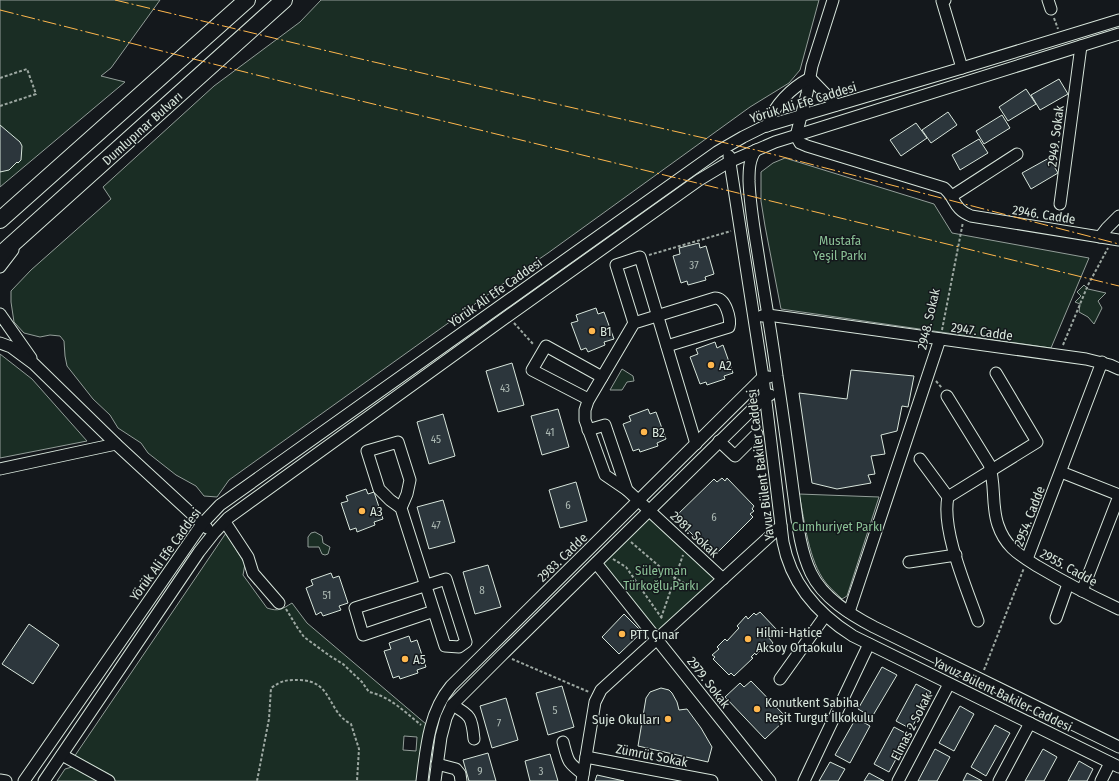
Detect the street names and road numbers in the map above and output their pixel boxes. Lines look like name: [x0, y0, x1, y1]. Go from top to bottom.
street label: Yörük Ali Efe Caddesi: [748, 79, 858, 126]
street label: Dumlupınar Bulvarı: [99, 88, 185, 168]
street label: 2949. Sokak: [1044, 104, 1067, 168]
street label: 2946. Cadde: [1011, 202, 1077, 227]
street label: Yörük Ali Efe Caddesi: [446, 254, 545, 330]
street label: 2948. Sokak: [914, 286, 943, 351]
street label: 2947. Cadde: [950, 320, 1014, 343]
street label: Yavuz Bülent Bakiler Caddesi: [744, 388, 777, 542]
street label: 2954. Cadde: [1011, 484, 1048, 548]
street label: Yörük Ali Efe Caddesi: [127, 505, 204, 604]
street label: 2981. Sokak: [667, 508, 723, 561]
street label: 2983. Cadde: [534, 530, 590, 585]
street label: 2955. Cadde: [1038, 546, 1100, 589]
street label: 2979. Sokak: [684, 654, 734, 712]
street label: Yavuz Bülent Bakiler Caddesi: [931, 654, 1075, 735]
street label: Elmas 2 Sokak: [888, 689, 936, 763]
street label: Zümrüt Sokak: [615, 741, 690, 770]

